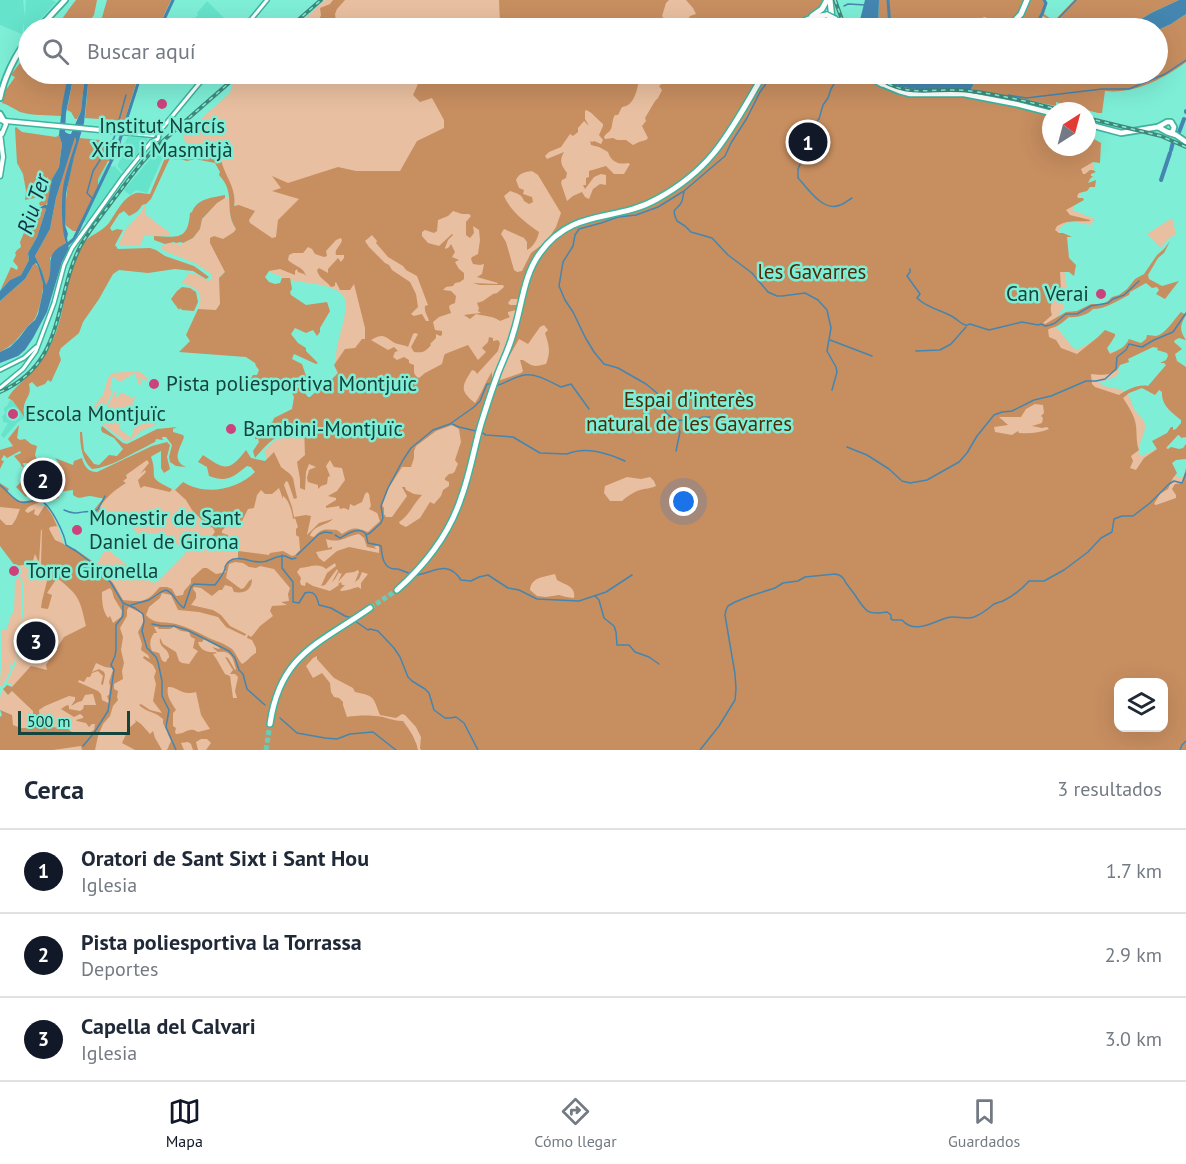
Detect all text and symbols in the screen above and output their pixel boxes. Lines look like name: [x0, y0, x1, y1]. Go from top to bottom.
search box: [18, 18, 1168, 84]
icon: search: [39, 35, 72, 68]
text: Buscar aquí: [87, 37, 196, 65]
marker: Institut Narcís Xifra i Masmitjà: [155, 97, 169, 111]
north arrow: [1042, 102, 1096, 156]
place label: Institut Narcís Xifra i Masmitjà: [91, 112, 233, 163]
pin: 1: [788, 120, 828, 164]
water label: Riu Ter: [10, 169, 56, 237]
park label: les Gavarres: [758, 258, 866, 285]
place label: Can Verai: [1006, 280, 1089, 307]
marker: Can Verai: [1094, 287, 1108, 301]
place label: Pista poliesportiva Montjuïc: [166, 370, 417, 397]
marker: Pista poliesportiva Montjuïc: [147, 377, 161, 391]
park label: Espai d'interès natural de les Gavarres: [586, 386, 792, 437]
place label: Escola Montjuïc: [25, 400, 166, 427]
marker: Escola Montjuïc: [6, 407, 20, 421]
place label: Bambini-Montjuïc: [243, 415, 403, 442]
marker: Bambini-Montjuïc: [224, 422, 238, 436]
pin: 2: [24, 458, 63, 502]
your location: [669, 487, 698, 516]
place label: Monestir de Sant Daniel de Girona: [89, 504, 241, 555]
marker: Monestir de Sant Daniel de Girona: [70, 523, 84, 537]
place label: Torre Gironella: [26, 557, 159, 584]
marker: Torre Gironella: [7, 564, 21, 578]
pin: 3: [16, 618, 56, 664]
map controls: [1114, 678, 1168, 732]
button: layers: [1114, 678, 1168, 732]
scale bar: [18, 708, 130, 736]
text: 500 m: [27, 711, 70, 731]
text: Cerca: [24, 773, 84, 806]
text: 3 resultados: [1057, 776, 1162, 802]
text: Oratori de Sant Sixt i Sant Hou: [81, 844, 369, 872]
text: 1: [38, 858, 49, 884]
text: 1.7 km: [1106, 858, 1162, 884]
text: Iglesia: [81, 872, 137, 898]
text: Pista poliesportiva la Torrassa: [81, 928, 362, 956]
text: 2: [38, 942, 49, 968]
text: 2.9 km: [1105, 942, 1162, 968]
text: Deportes: [81, 956, 158, 982]
text: Capella del Calvari: [81, 1012, 256, 1040]
text: 3: [38, 1026, 49, 1052]
text: 3.0 km: [1105, 1026, 1162, 1052]
text: Iglesia: [81, 1040, 137, 1066]
tab: Mapa: [166, 1095, 203, 1151]
tab: Cómo llegar: [534, 1095, 617, 1151]
tab: Guardados: [948, 1095, 1020, 1151]

